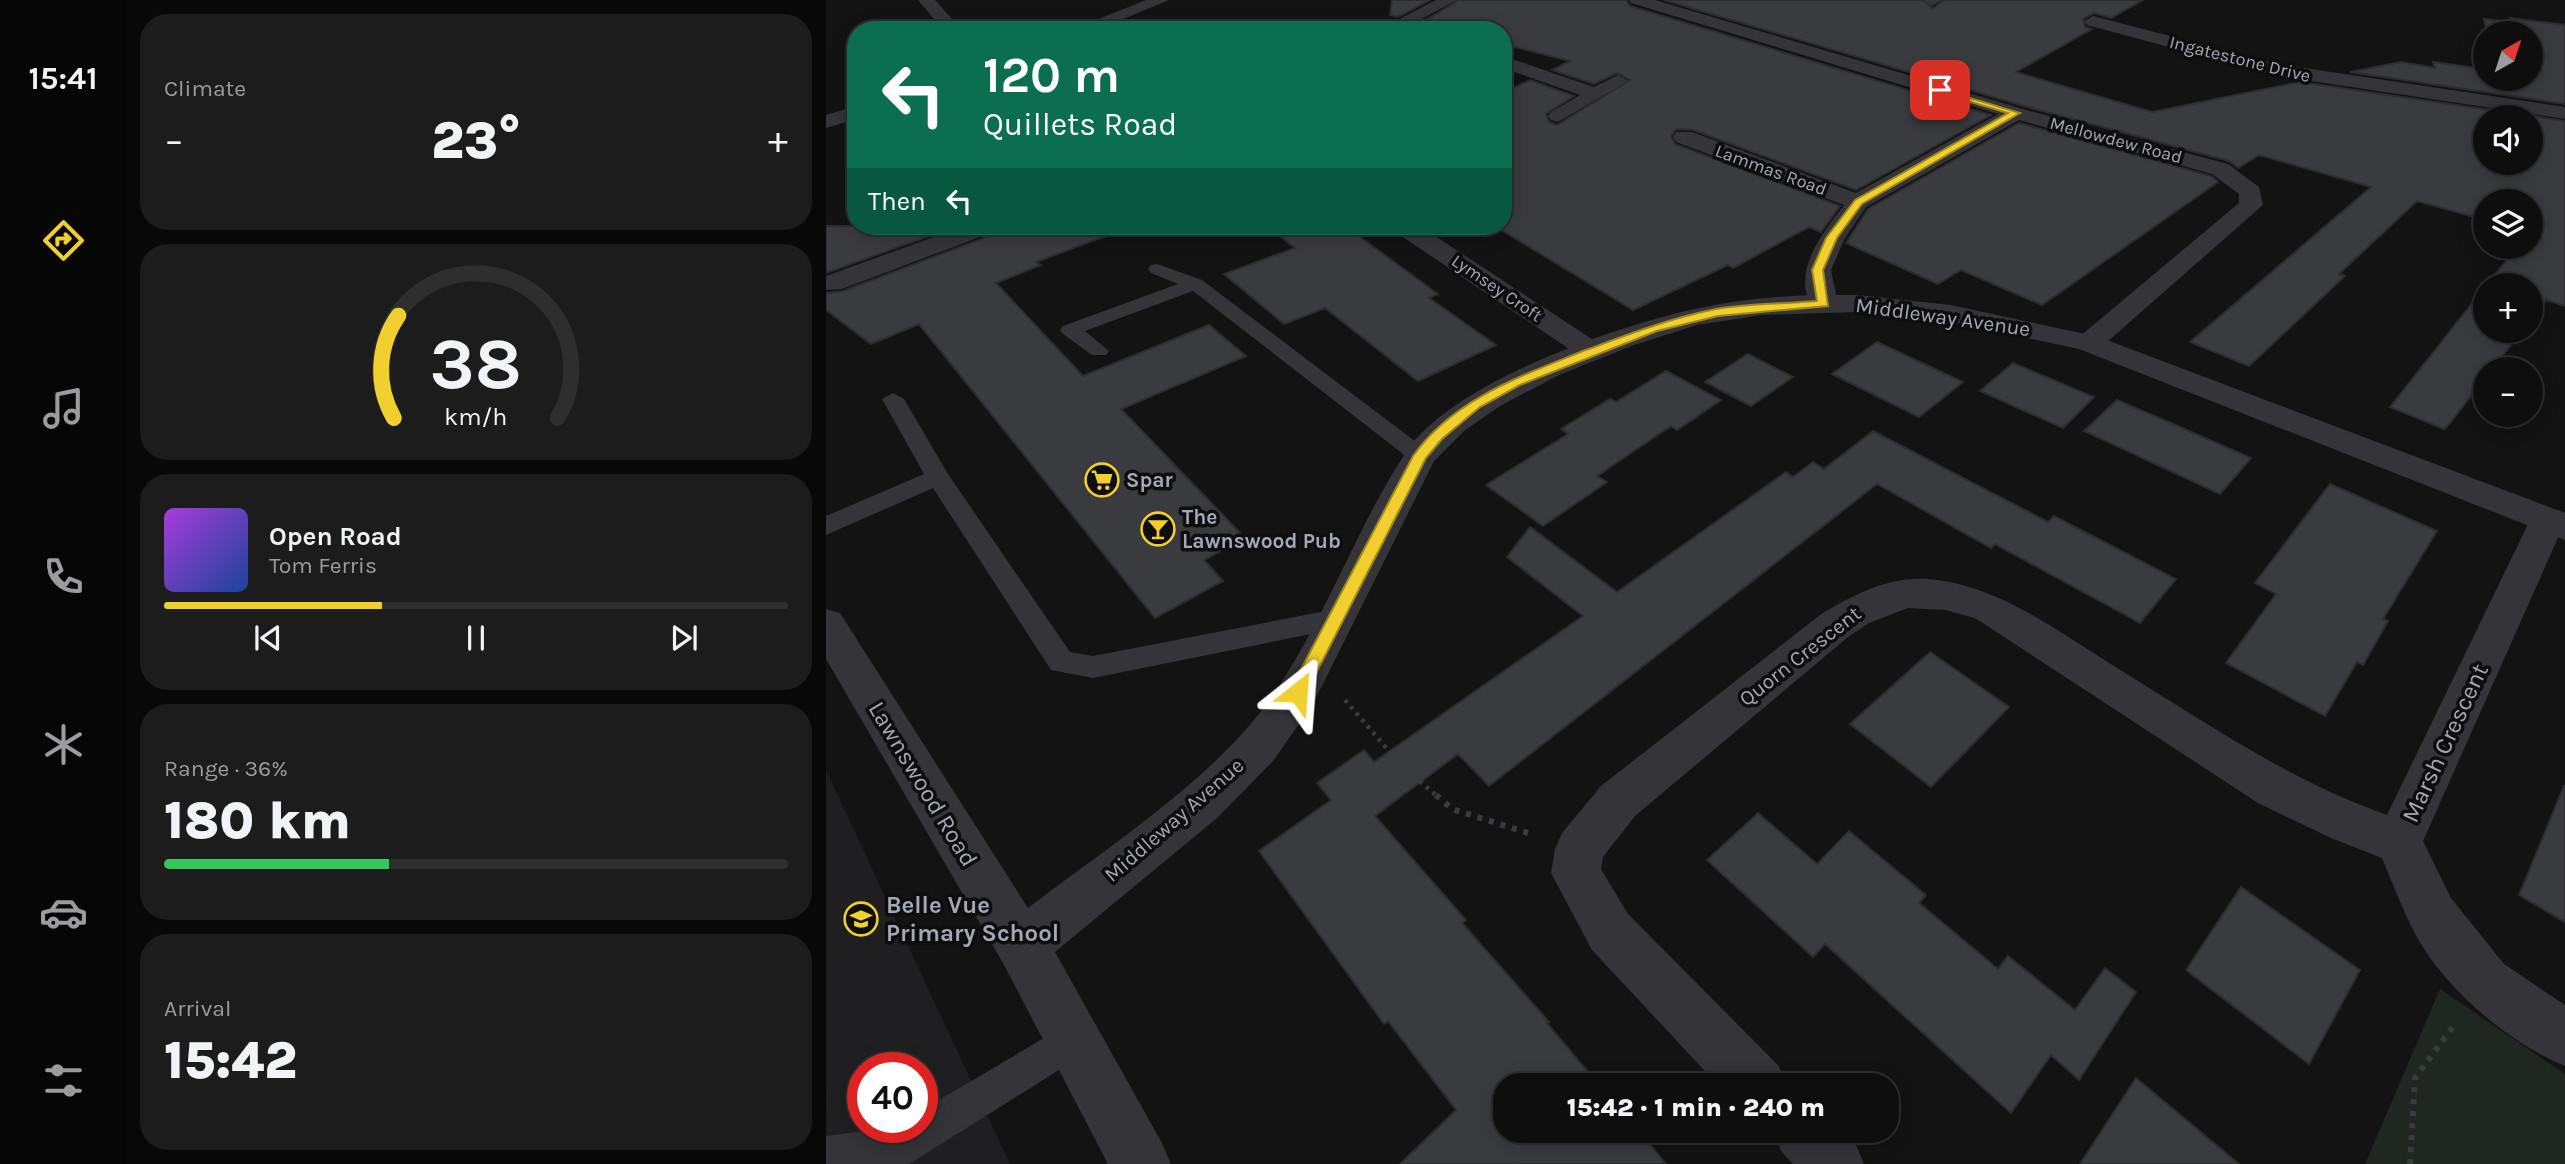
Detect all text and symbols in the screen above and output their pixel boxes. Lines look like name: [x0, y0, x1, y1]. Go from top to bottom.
north arrow: [2473, 21, 2543, 91]
map controls: [2473, 21, 2543, 427]
street label: Ingatestone Drive: [2167, 31, 2313, 87]
text: 120 m: [983, 47, 1120, 104]
icon: left: [868, 49, 959, 140]
text: 15:41: [28, 60, 98, 97]
pin: [1910, 60, 1970, 120]
icon: arrive: [1921, 71, 1959, 109]
text: Climate: [164, 75, 246, 102]
button: sound: [2473, 105, 2543, 175]
text: Quillets Road: [983, 106, 1177, 143]
text: 23°: [431, 110, 521, 171]
street label: Mellowdew Road: [2047, 112, 2185, 168]
text: −: [164, 118, 184, 163]
text: +: [768, 118, 788, 163]
street label: Lammas Road: [1712, 140, 1830, 200]
icon: left: [940, 182, 978, 220]
text: Then: [868, 186, 926, 217]
button: layers: [2473, 189, 2543, 259]
icon: directions: [39, 216, 88, 265]
street label: Lymsey Croft: [1447, 250, 1547, 327]
button: +: [2473, 273, 2543, 343]
street label: Middleway Avenue: [1854, 293, 2032, 341]
text: 38: [430, 321, 522, 406]
button: −: [2473, 357, 2543, 427]
icon: music: [39, 384, 88, 433]
text: km/h: [444, 402, 508, 431]
supermarket icon: Spar: [1083, 461, 1121, 499]
place label: Spar: [1126, 468, 1173, 492]
place label: The Lawnswood Pub: [1182, 505, 1341, 553]
bar icon: The Lawnswood Pub: [1139, 510, 1177, 548]
text: Open Road: [269, 521, 402, 552]
icon: phone: [39, 552, 88, 601]
text: Tom Ferris: [269, 552, 377, 579]
street label: Quorn Crescent: [1734, 601, 1866, 711]
icon: previous: [249, 619, 287, 657]
icon: pause: [457, 619, 495, 657]
icon: next: [665, 619, 703, 657]
position arrow: [1261, 655, 1335, 729]
street label: Marsh Crescent: [2396, 659, 2494, 827]
street label: Lawnswood Road: [863, 696, 983, 872]
icon: climate: [39, 720, 88, 769]
street label: Middleway Avenue: [1100, 753, 1248, 887]
text: Range · 36%: [164, 755, 288, 782]
text: 180 km: [164, 790, 351, 851]
icon: car: [39, 888, 88, 937]
place label: Belle Vue Primary School: [886, 891, 1059, 947]
school or university icon: Belle Vue Primary School: [842, 900, 880, 938]
text: Arrival: [164, 995, 231, 1022]
text: 15:42: [164, 1030, 297, 1091]
speed limit sign: 40: [847, 1052, 938, 1143]
icon: filters: [39, 1056, 88, 1105]
text: 15:42 · 1 min · 240 m: [1567, 1092, 1825, 1123]

